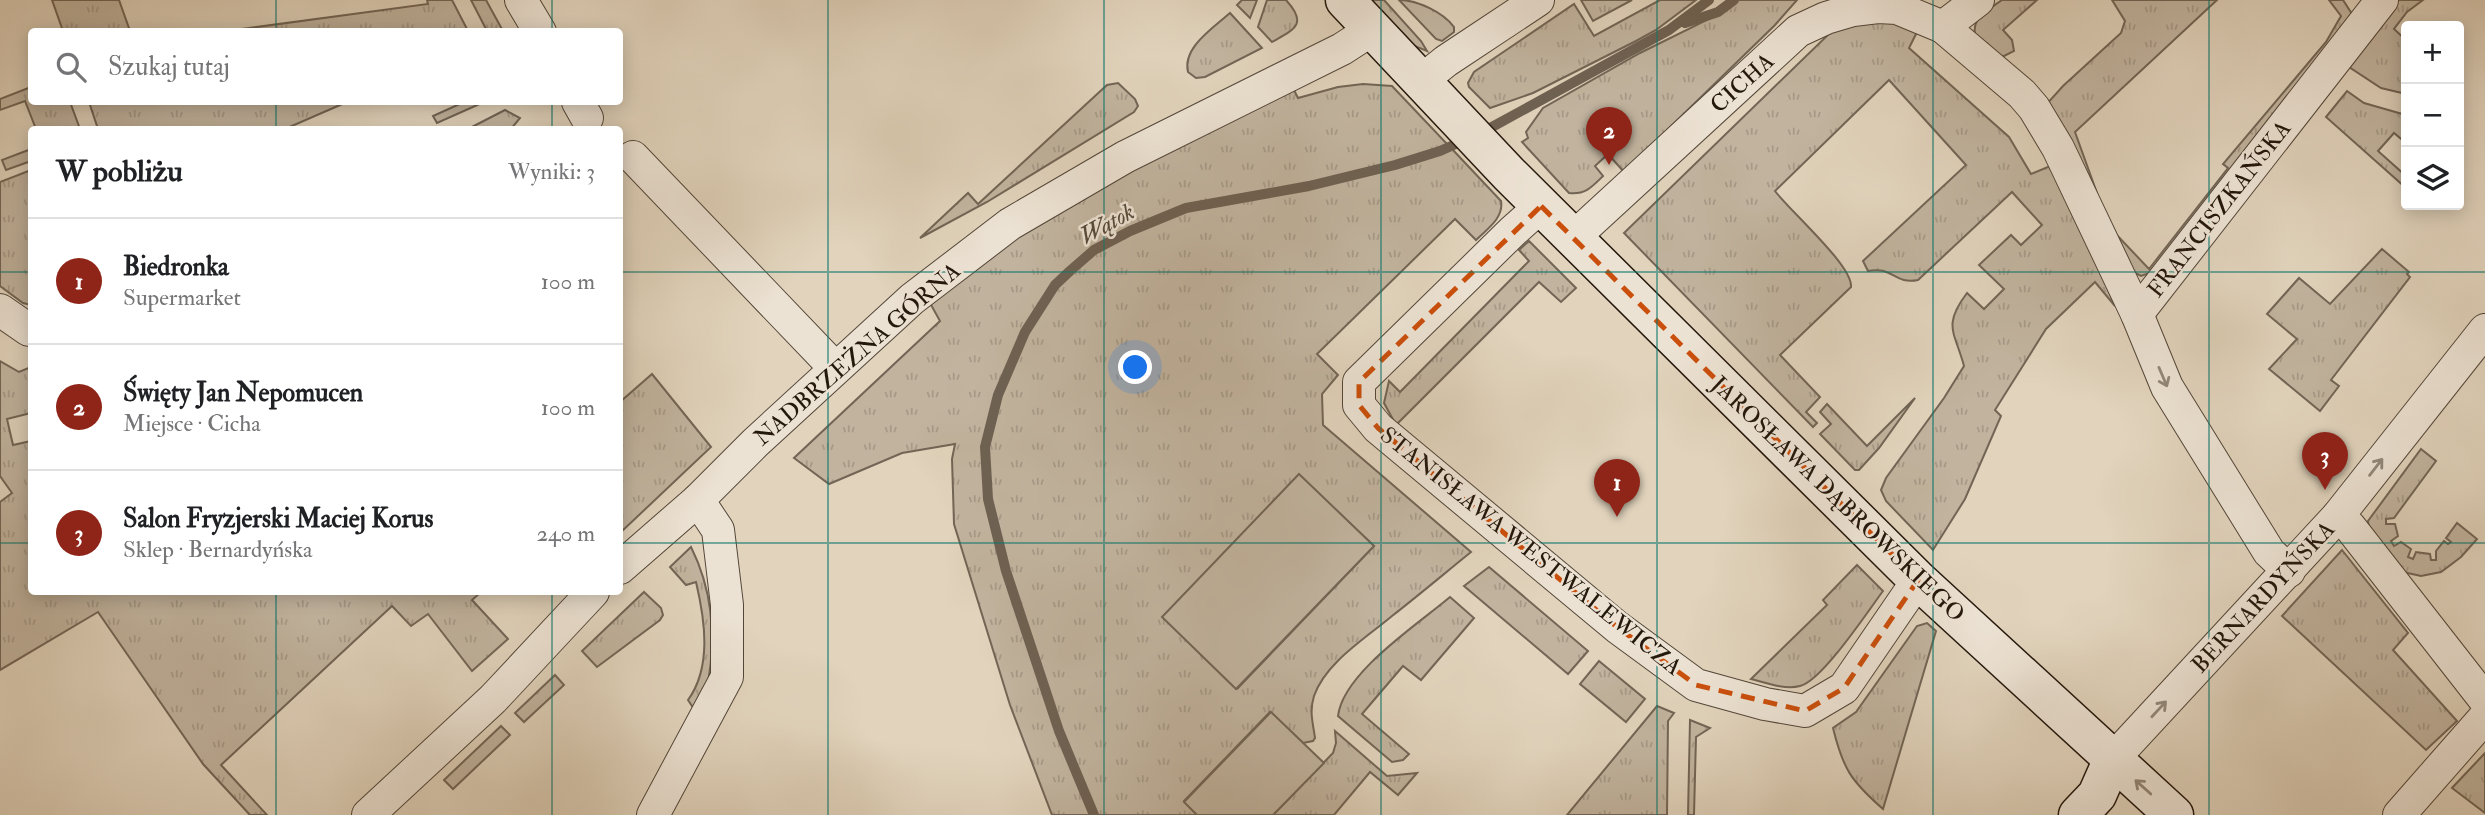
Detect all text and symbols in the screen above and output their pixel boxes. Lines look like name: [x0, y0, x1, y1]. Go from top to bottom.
map controls: [2401, 21, 2464, 210]
button: +: [2401, 21, 2464, 84]
search box: [28, 28, 623, 105]
street label: CICHA: [1704, 46, 1780, 119]
icon: search: [52, 48, 90, 86]
text: Szukaj tutaj: [108, 51, 230, 83]
button: −: [2401, 84, 2464, 147]
pin: 2: [1586, 107, 1632, 165]
street label: FRANCISZKAŃSKA: [2141, 114, 2297, 303]
button: layers: [2401, 147, 2464, 210]
text: W pobliżu: [56, 153, 183, 190]
text: Wyniki: 3: [508, 157, 595, 186]
water label: Wątok: [1074, 196, 1140, 252]
text: Biedronka: [123, 251, 229, 283]
street label: NADBRZEŻNA GÓRNA: [748, 256, 967, 452]
text: 1: [75, 267, 83, 296]
text: 100 m: [541, 267, 595, 296]
text: Supermarket: [123, 283, 241, 312]
your location: [1118, 350, 1152, 384]
one-way arrow: [2157, 366, 2170, 388]
street label: JAROSŁAWA DĄBROWSKIEGO: [1704, 369, 1971, 628]
text: Święty Jan Nepomucen: [123, 377, 363, 409]
text: 2: [73, 393, 85, 422]
text: 100 m: [541, 393, 595, 422]
text: Miejsce · Cicha: [123, 409, 261, 438]
street label: STANISŁAWA WESTWALEWICZA: [1374, 420, 1688, 682]
pin: 3: [2302, 432, 2348, 490]
one-way arrow: [2369, 458, 2384, 477]
pin: 1: [1594, 459, 1640, 517]
text: Salon Fryzjerski Maciej Korus: [123, 503, 433, 535]
street label: BERNARDYŃSKA: [2185, 515, 2341, 679]
text: 3: [75, 519, 83, 548]
text: 240 m: [536, 519, 595, 548]
text: Sklep · Bernardyńska: [123, 535, 313, 564]
one-way arrow: [2151, 700, 2167, 718]
one-way arrow: [2134, 779, 2152, 795]

